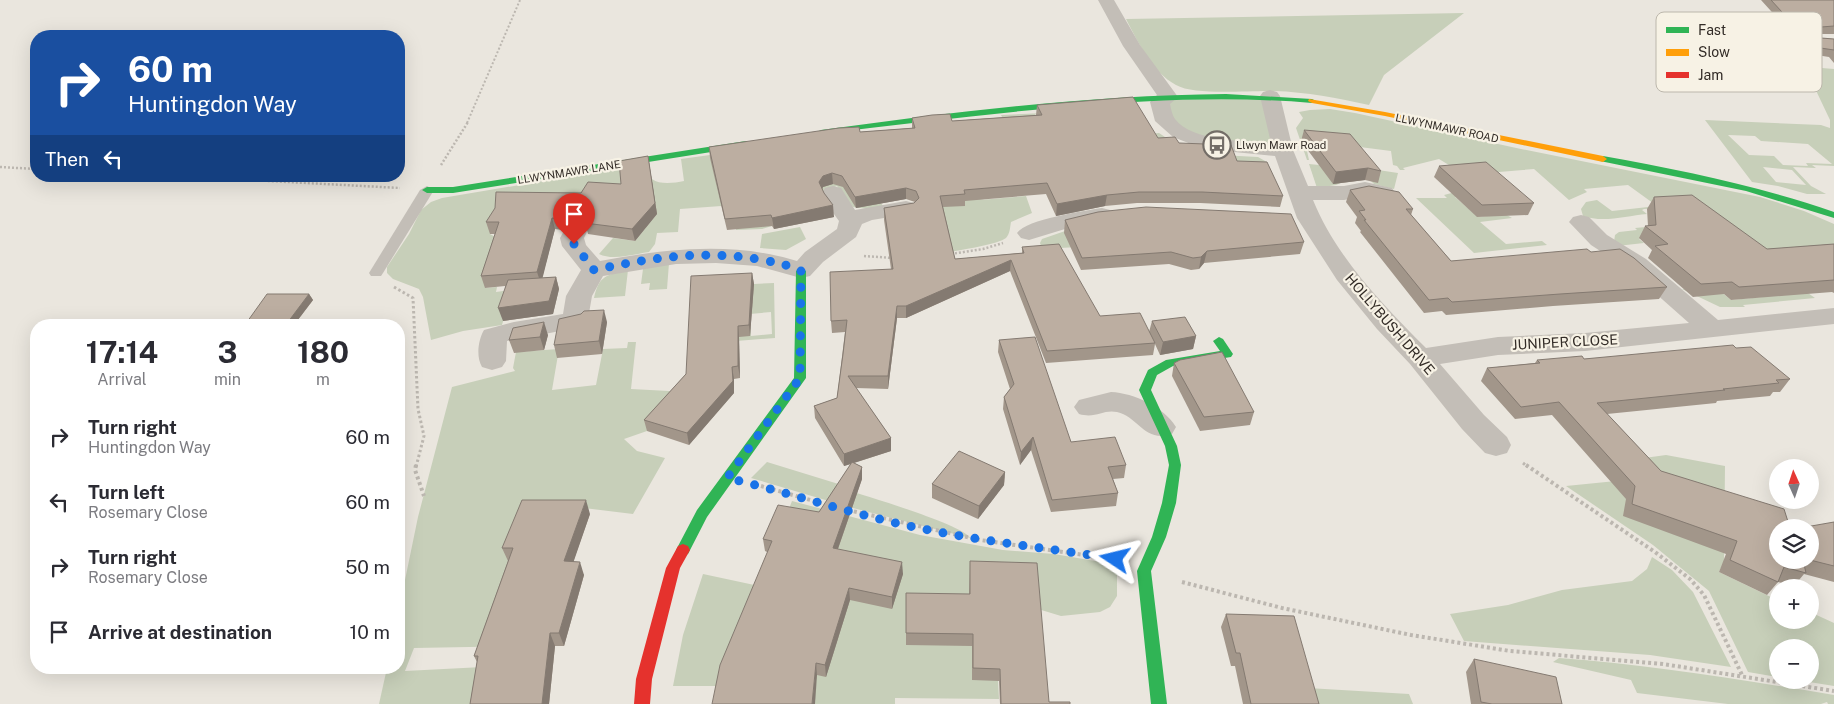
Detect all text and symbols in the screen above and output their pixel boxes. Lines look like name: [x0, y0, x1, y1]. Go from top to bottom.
legend: [1656, 12, 1822, 92]
text: Fast: [1698, 22, 1726, 38]
text: Slow: [1698, 44, 1730, 60]
text: 60 m: [128, 49, 213, 90]
icon: right: [45, 50, 110, 115]
text: Jam: [1698, 67, 1723, 83]
text: Huntingdon Way: [128, 91, 297, 117]
street label: LLWYNMAWR ROAD: [1394, 111, 1500, 145]
bus stop icon: Llwyn Mawr Road: [1202, 130, 1232, 160]
place label: Llwyn Mawr Road: [1236, 139, 1326, 151]
icon: left: [99, 145, 127, 173]
text: Then: [45, 148, 89, 170]
street label: LLWYNMAWR LANE: [517, 158, 622, 186]
pin: [553, 193, 595, 244]
icon: arrive: [560, 200, 588, 228]
street label: HOLLYBUSH DRIVE: [1342, 270, 1438, 378]
street label: JUNIPER CLOSE: [1512, 331, 1618, 353]
text: 17:14: [86, 334, 158, 370]
text: 3: [218, 334, 237, 370]
text: 180: [297, 334, 349, 370]
text: Arrival: [97, 370, 147, 389]
text: min: [214, 370, 241, 389]
text: m: [316, 370, 330, 389]
text: Turn right: [88, 416, 177, 438]
icon: right: [45, 423, 73, 451]
text: 60 m: [346, 426, 390, 448]
text: Huntingdon Way: [88, 438, 211, 457]
north arrow: [1769, 459, 1819, 509]
map controls: [1769, 459, 1819, 689]
text: Turn left: [88, 481, 165, 503]
icon: left: [45, 488, 73, 516]
text: 60 m: [346, 491, 390, 513]
text: Rosemary Close: [88, 503, 208, 522]
button: layers: [1769, 519, 1819, 569]
position arrow: [1088, 532, 1140, 584]
text: Turn right: [88, 546, 177, 568]
icon: right: [45, 553, 73, 581]
text: 50 m: [345, 556, 390, 578]
text: Rosemary Close: [88, 568, 208, 587]
button: +: [1769, 579, 1819, 629]
icon: arrive: [45, 618, 73, 646]
text: Arrive at destination: [88, 621, 272, 643]
text: 10 m: [350, 621, 390, 643]
button: −: [1769, 639, 1819, 689]

